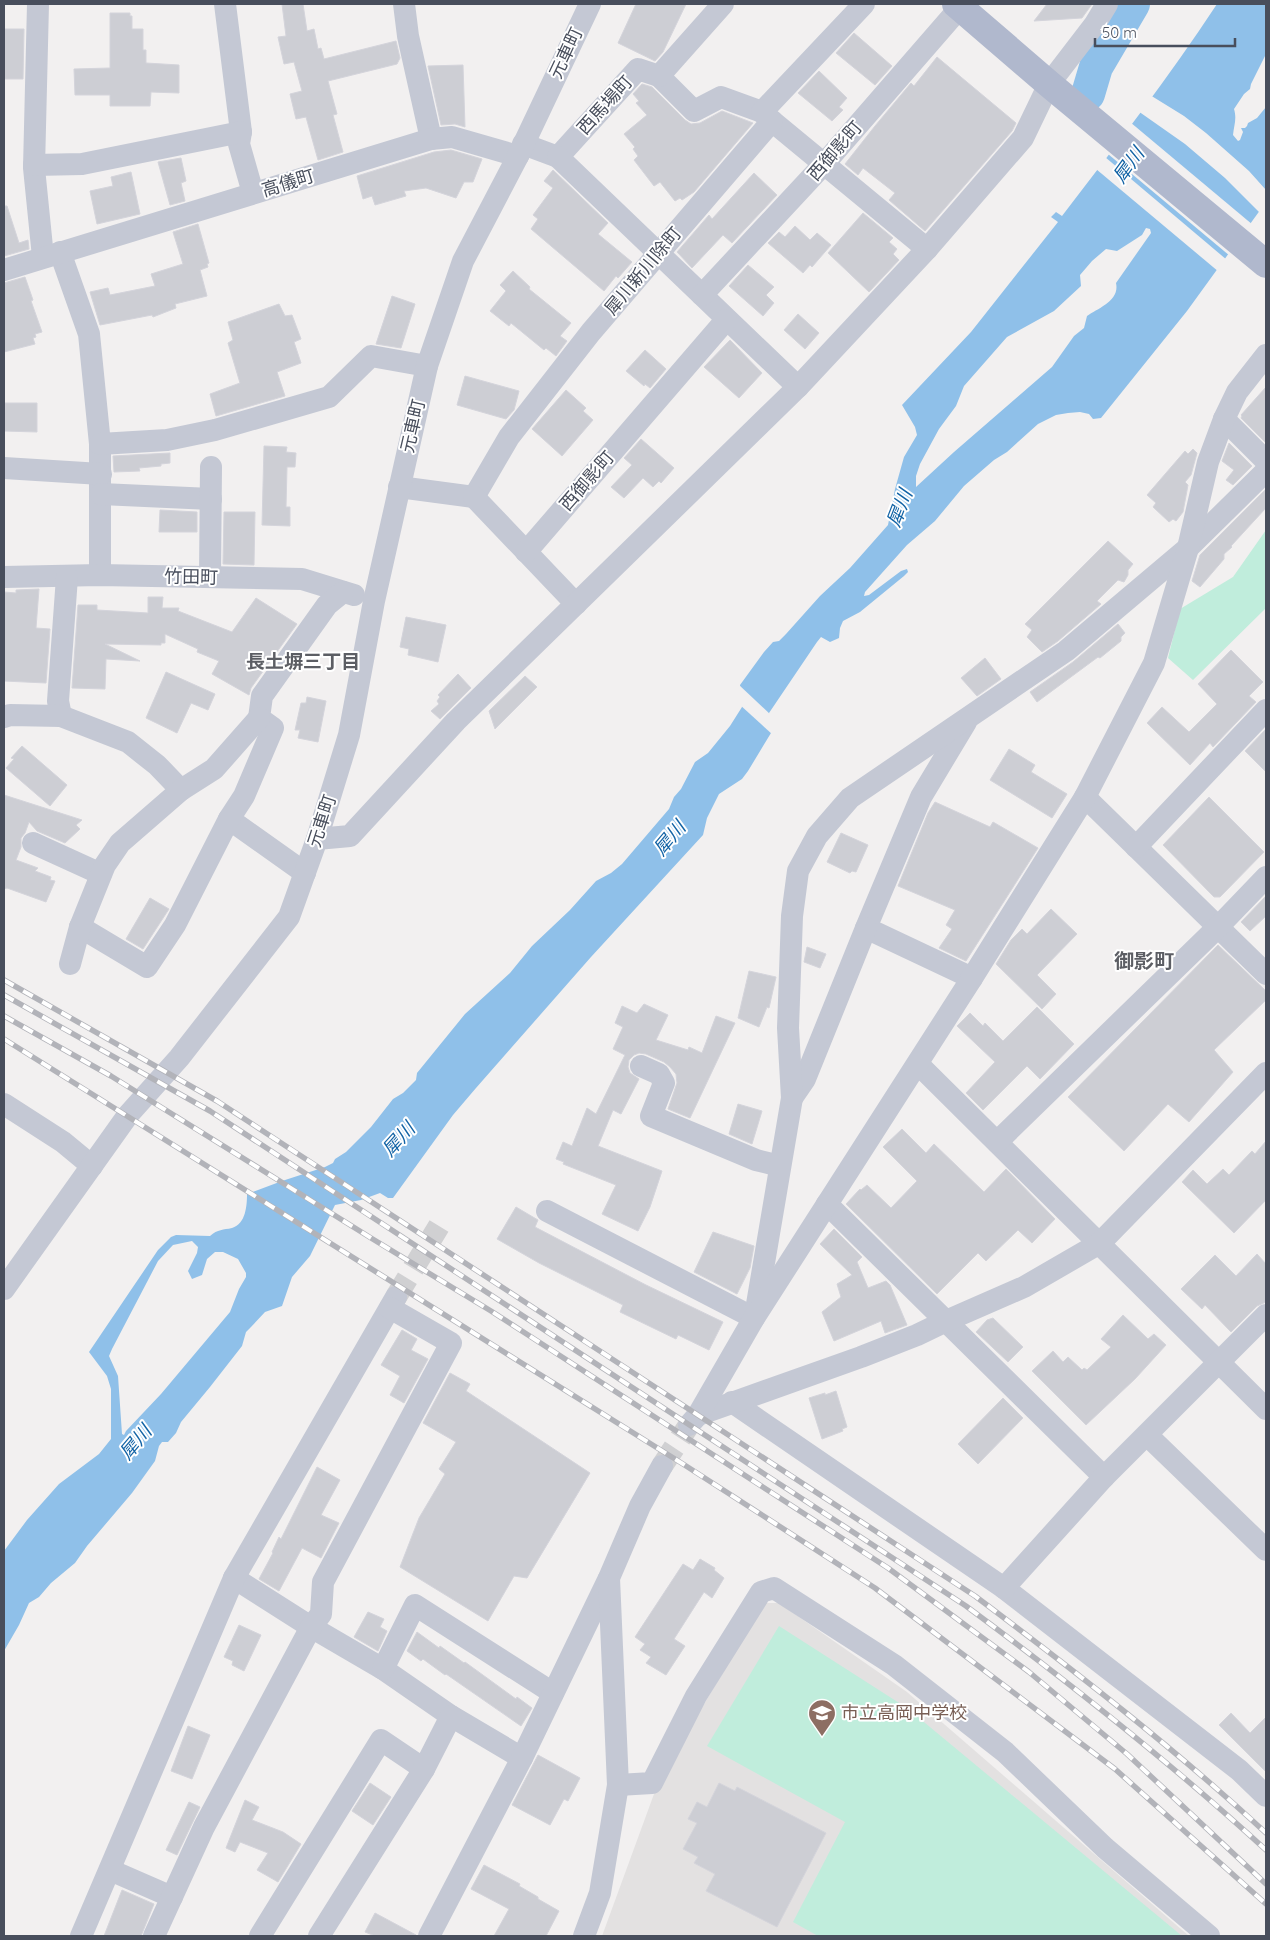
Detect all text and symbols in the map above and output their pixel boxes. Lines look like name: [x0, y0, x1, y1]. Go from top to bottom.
scale bar: [1095, 15, 1235, 47]
street label: 元車町: [544, 23, 587, 82]
text: 50 m: [1102, 23, 1137, 42]
street label: 西馬場町: [572, 70, 637, 139]
street label: 西御影町: [802, 116, 867, 185]
water label: 犀川: [1107, 141, 1150, 187]
street label: 高儀町: [259, 164, 317, 201]
street label: 犀川新川除町: [599, 222, 686, 319]
street label: 元車町: [395, 397, 430, 455]
street label: 西御影町: [554, 446, 619, 515]
water label: 犀川: [881, 484, 918, 530]
street label: 竹田町: [164, 565, 218, 588]
district label: 長土塀三丁目: [246, 649, 360, 673]
street label: 元車町: [302, 792, 341, 850]
water label: 犀川: [648, 814, 692, 860]
district label: 御影町: [1114, 948, 1174, 973]
water label: 犀川: [376, 1115, 421, 1161]
water label: 犀川: [114, 1418, 158, 1464]
school or university icon: 市立高岡中学校: [807, 1698, 837, 1737]
place label: 市立高岡中学校: [841, 1701, 967, 1724]

